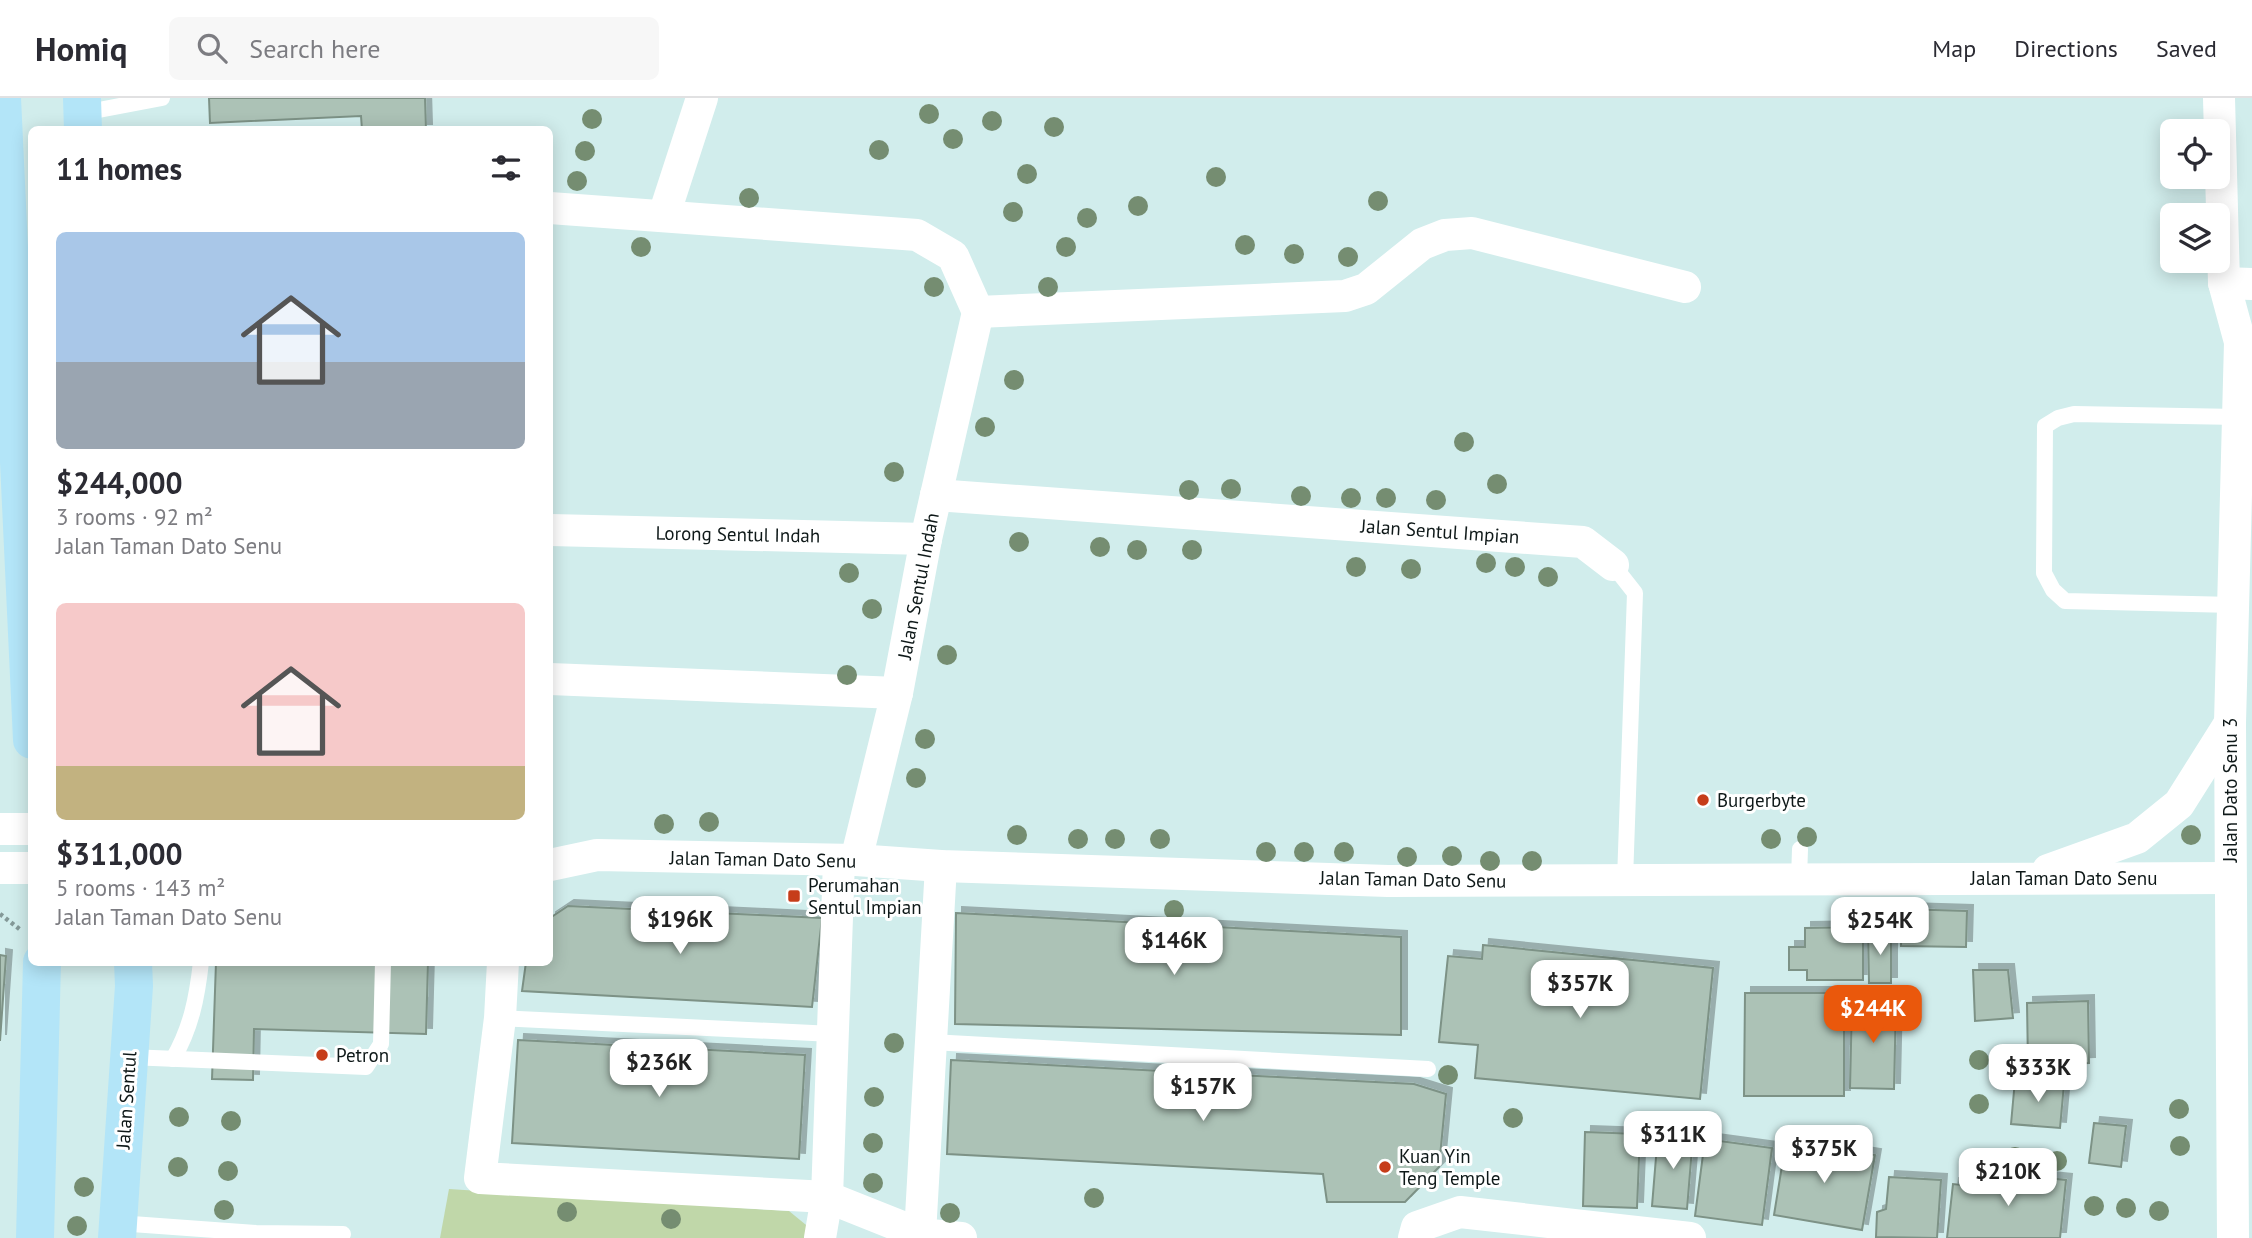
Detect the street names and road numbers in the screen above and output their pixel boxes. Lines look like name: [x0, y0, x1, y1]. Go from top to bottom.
street label: Jalan Sentul Indah: [892, 511, 944, 662]
street label: Jalan Sentul Impian: [1359, 513, 1520, 549]
street label: Lorong Sentul Indah: [655, 521, 821, 547]
street label: Jalan Dato Senu 3: [2218, 718, 2242, 863]
street label: Jalan Taman Dato Senu: [668, 845, 857, 873]
street label: Jalan Taman Dato Senu: [1318, 865, 1507, 893]
street label: Jalan Taman Dato Senu: [1970, 866, 2157, 890]
street label: Jalan Sentul: [111, 1050, 141, 1151]

